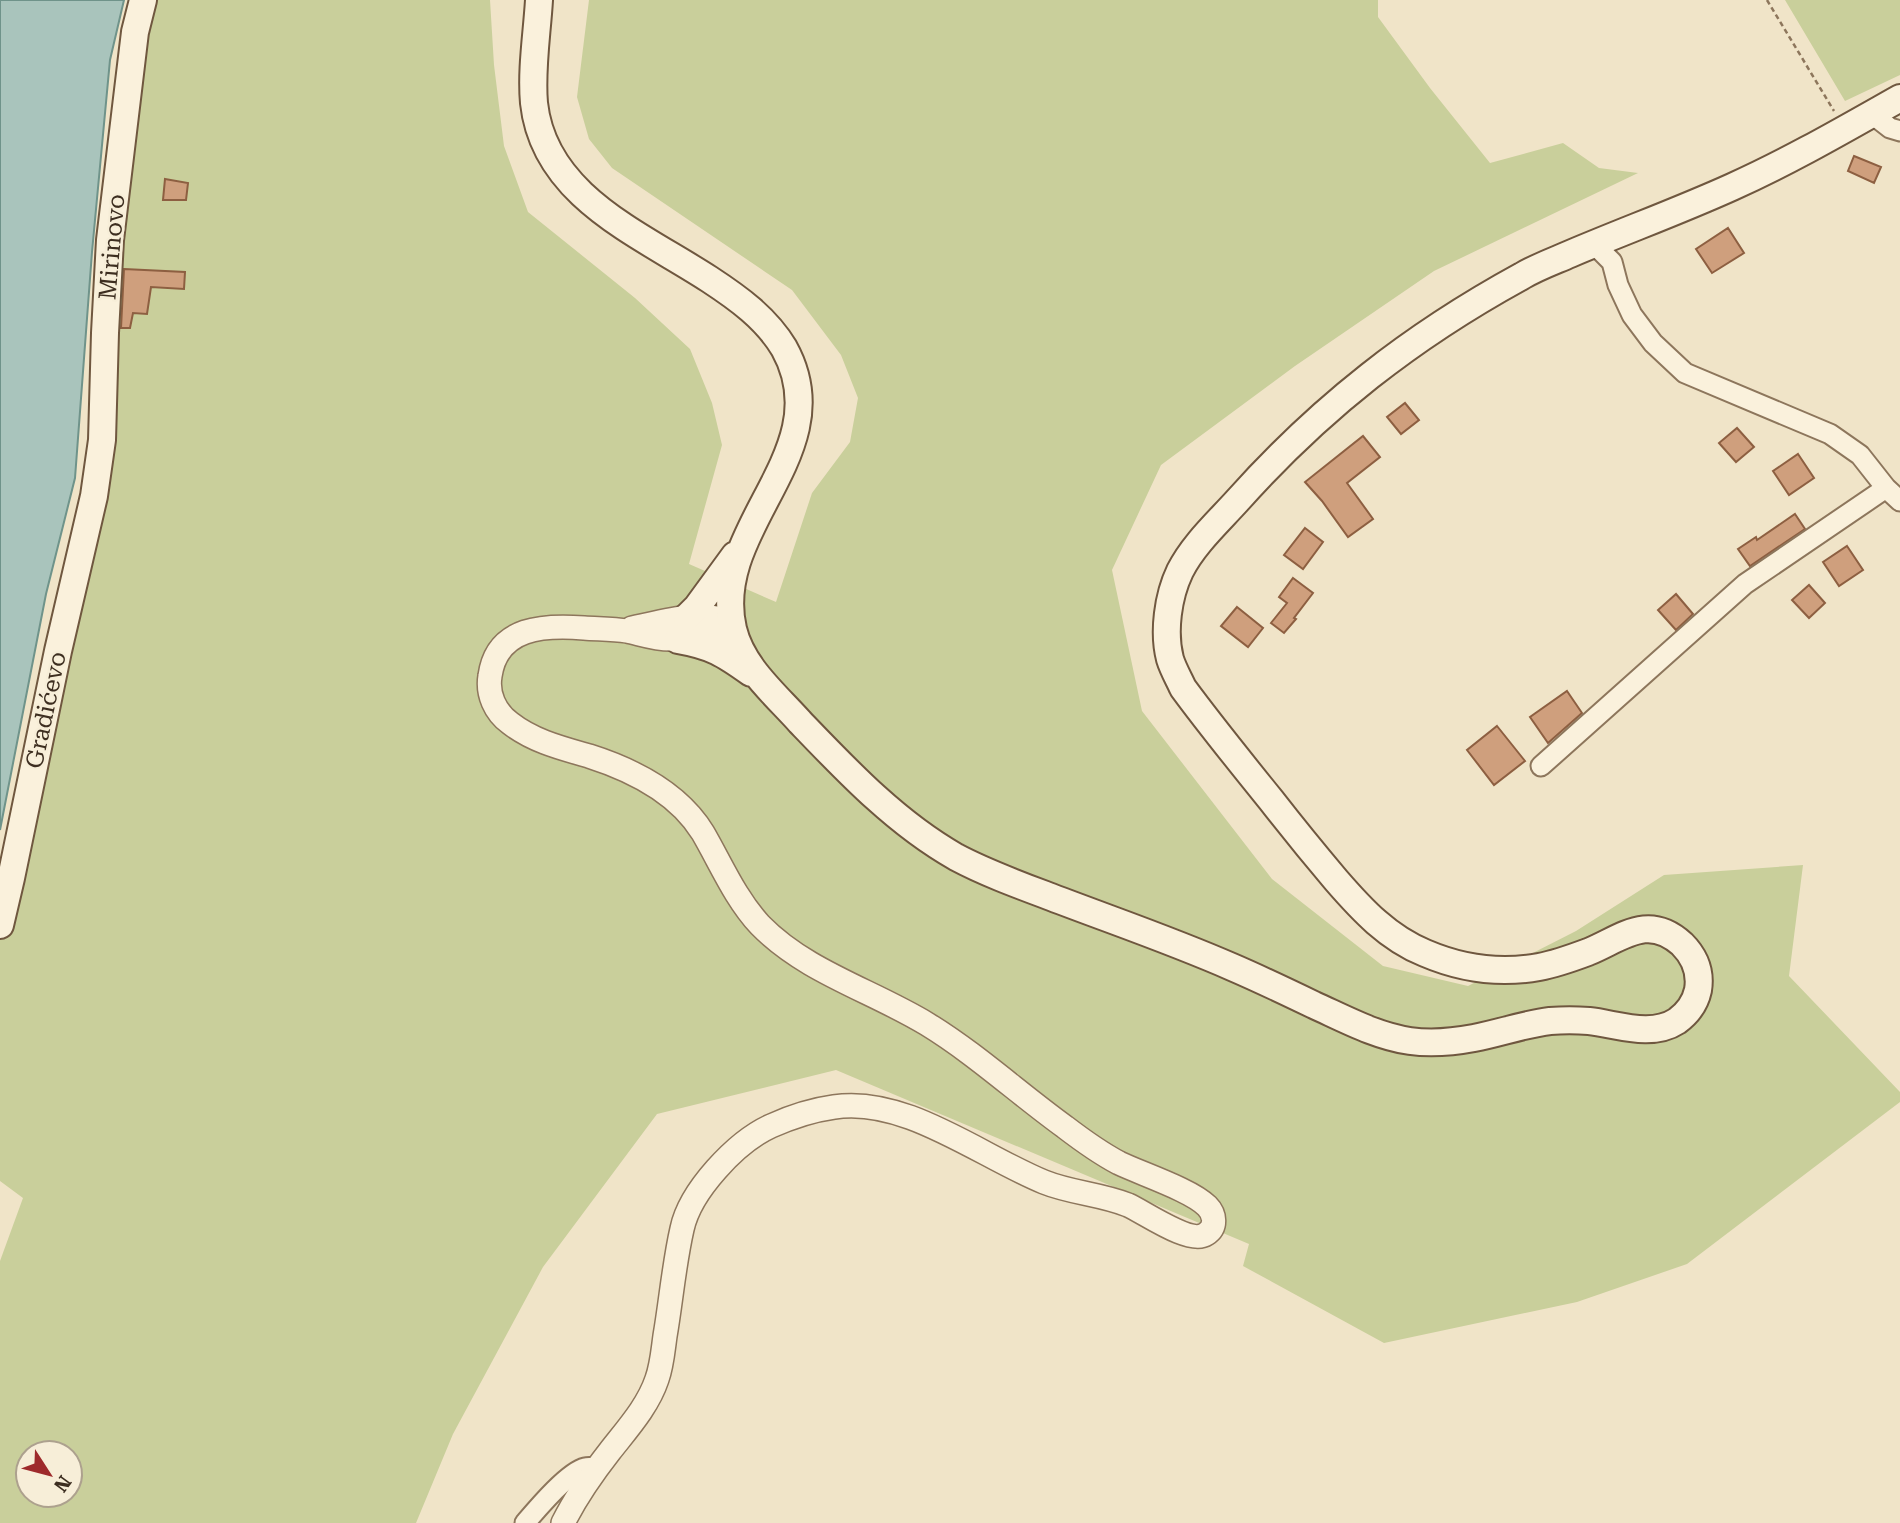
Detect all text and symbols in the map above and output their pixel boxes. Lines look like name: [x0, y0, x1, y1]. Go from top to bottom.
street label: Mirinovo: [93, 193, 131, 301]
street label: Gradićevo: [20, 649, 72, 771]
north arrow: [14, 1439, 84, 1509]
text: N: [49, 1471, 76, 1497]

